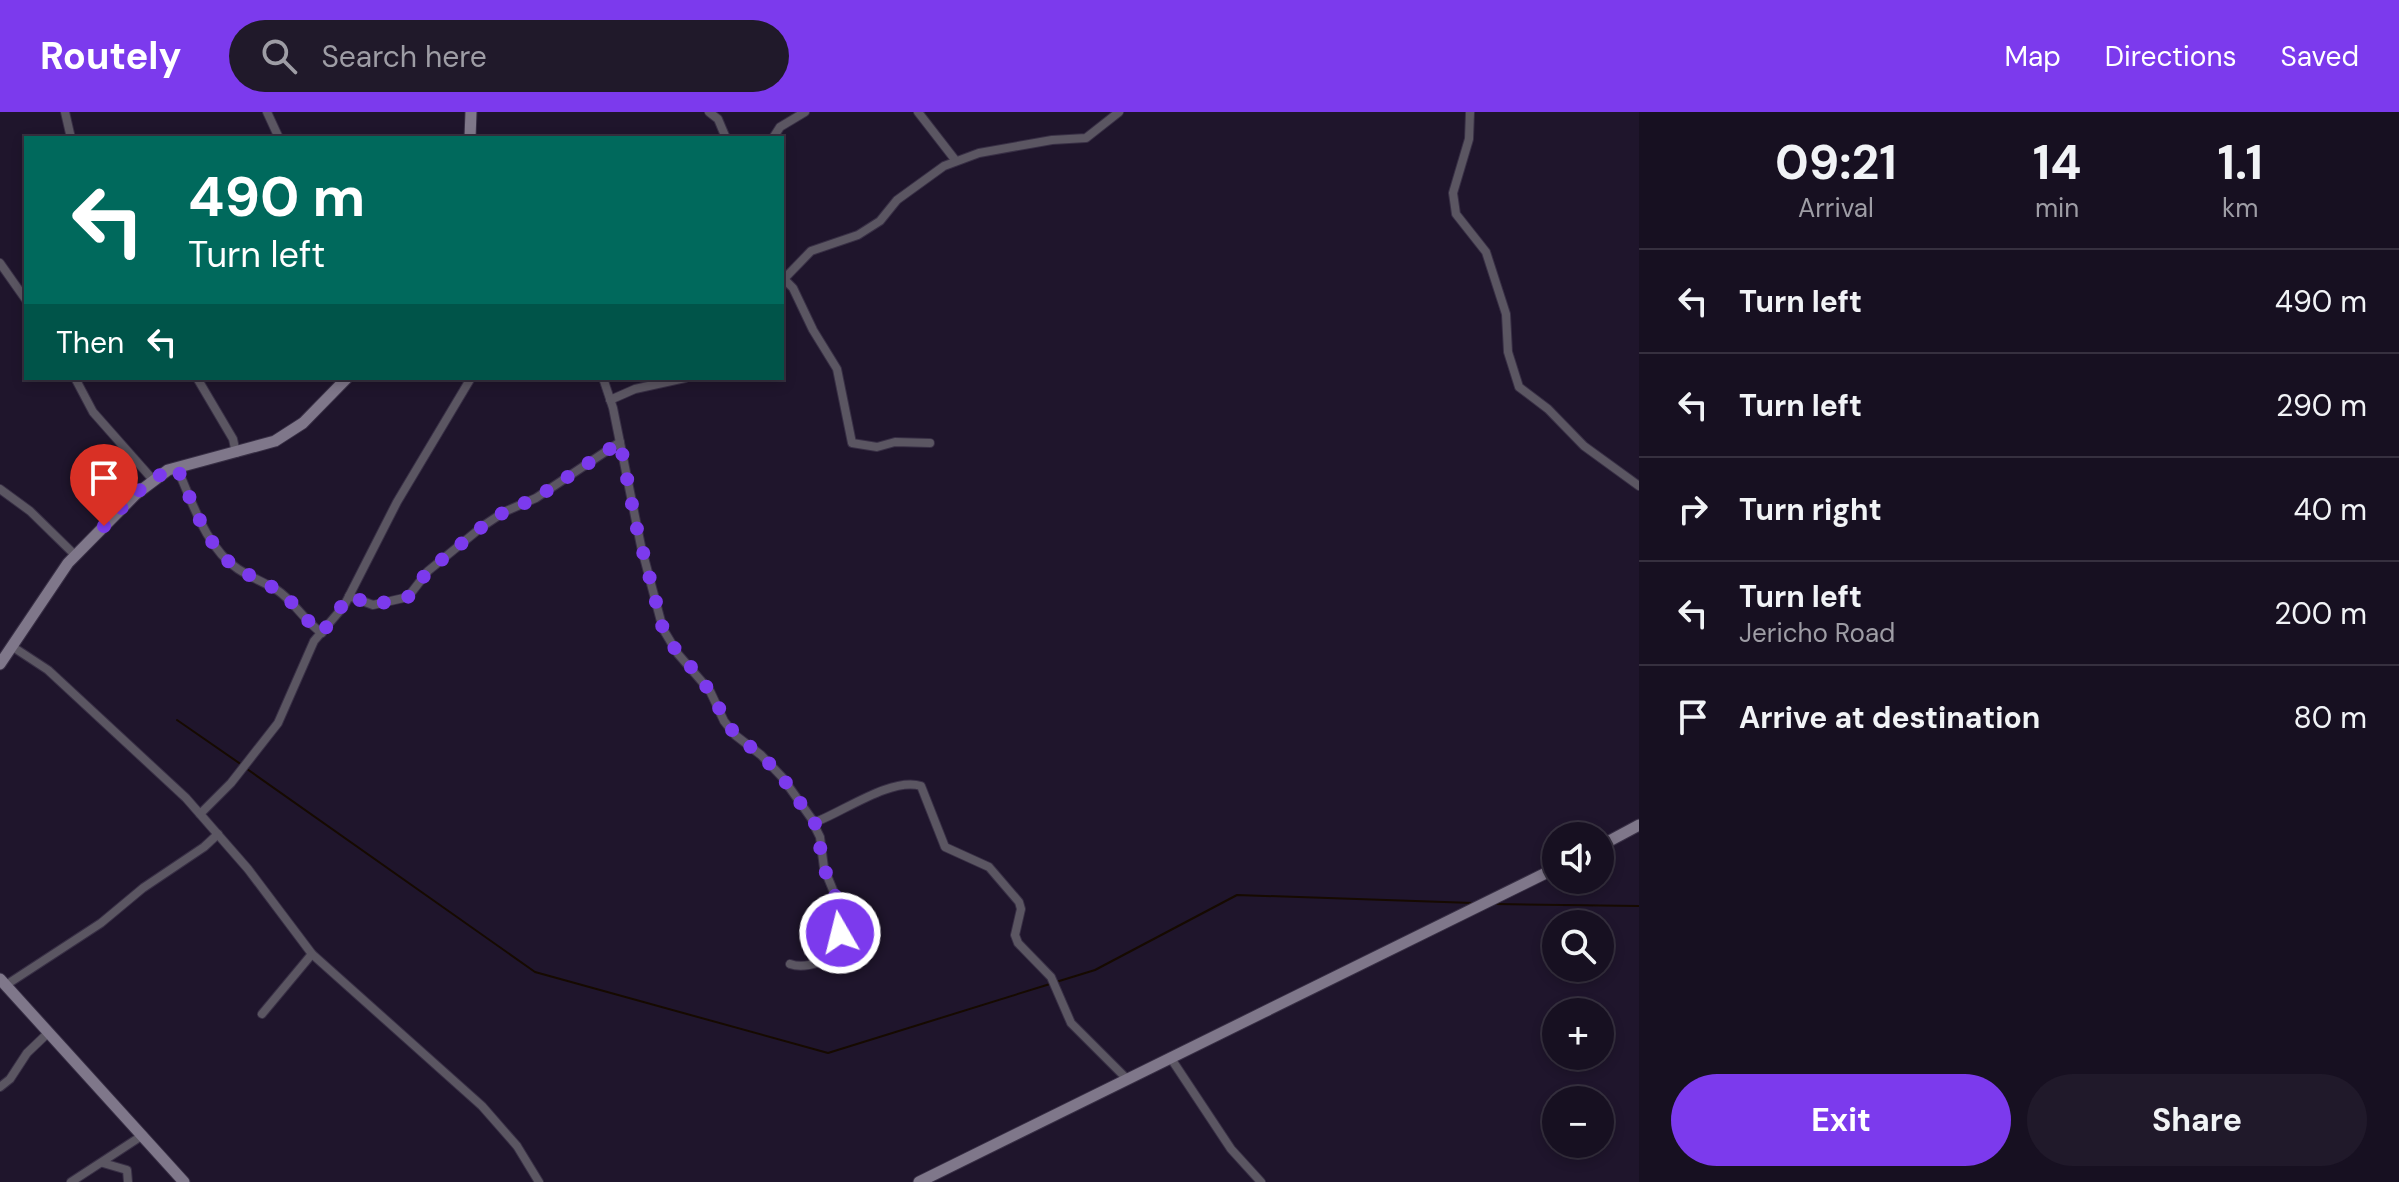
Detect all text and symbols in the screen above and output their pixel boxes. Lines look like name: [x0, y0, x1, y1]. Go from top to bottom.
search box: [229, 20, 789, 92]
text: Routely: [40, 31, 181, 81]
icon: search: [257, 34, 301, 78]
text: Search here: [321, 37, 487, 76]
text: Map: [2004, 38, 2061, 75]
text: Directions: [2105, 38, 2237, 75]
text: Saved: [2281, 38, 2359, 75]
text: 09:21: [1775, 131, 1897, 194]
text: 14: [2033, 131, 2081, 194]
text: 1.1: [2217, 131, 2263, 194]
text: 490 m: [188, 160, 365, 233]
icon: left: [56, 168, 160, 272]
text: Arrival: [1798, 191, 1874, 225]
text: min: [2035, 191, 2079, 225]
text: km: [2222, 191, 2258, 225]
text: Turn left: [188, 231, 325, 278]
icon: left: [1671, 279, 1715, 323]
text: Turn left: [1739, 282, 1862, 321]
text: 490 m: [2275, 282, 2367, 321]
icon: left: [140, 320, 184, 364]
text: Then: [56, 323, 124, 362]
icon: left: [1671, 383, 1715, 427]
text: Turn left: [1739, 386, 1862, 425]
text: 290 m: [2276, 386, 2367, 425]
pin: [70, 444, 138, 526]
icon: arrive: [82, 456, 126, 500]
icon: right: [1671, 487, 1715, 531]
text: Turn right: [1739, 490, 1882, 529]
text: 40 m: [2294, 490, 2367, 529]
text: Turn left: [1739, 577, 1862, 616]
icon: left: [1671, 591, 1715, 635]
text: 200 m: [2274, 594, 2367, 633]
text: Jericho Road: [1739, 616, 1895, 650]
icon: arrive: [1671, 695, 1715, 739]
text: Arrive at destination: [1739, 698, 2040, 737]
text: 80 m: [2294, 698, 2367, 737]
map controls: [1542, 822, 1614, 1158]
button: sound: [1542, 822, 1614, 894]
position arrow: [798, 891, 882, 975]
button: search: [1542, 910, 1614, 982]
button: +: [1542, 998, 1614, 1070]
button: Exit: [1671, 1074, 2011, 1166]
button: Share: [2027, 1074, 2367, 1166]
button: −: [1542, 1086, 1614, 1158]

